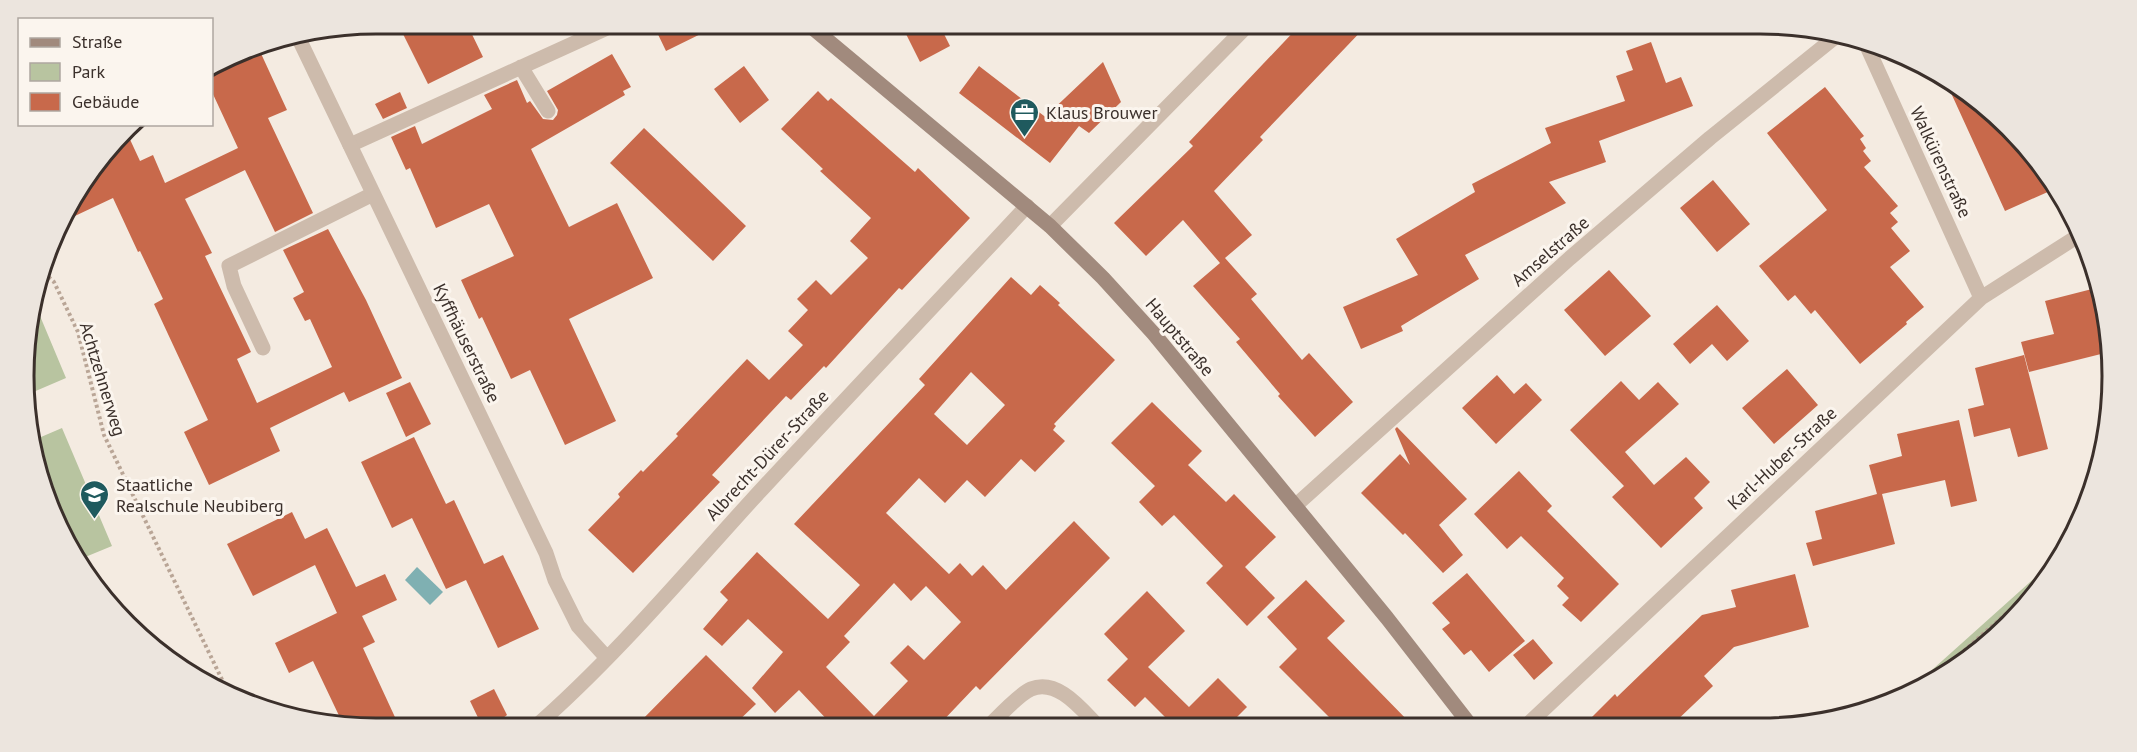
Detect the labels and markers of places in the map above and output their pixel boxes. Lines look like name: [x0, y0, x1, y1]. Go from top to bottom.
office icon: Klaus Brouwer: [1009, 96, 1041, 138]
place label: Klaus Brouwer: [1046, 101, 1158, 124]
place label: Staatliche Realschule Neubiberg: [116, 473, 284, 517]
school or university icon: Staatliche Realschule Neubiberg: [79, 478, 111, 520]

